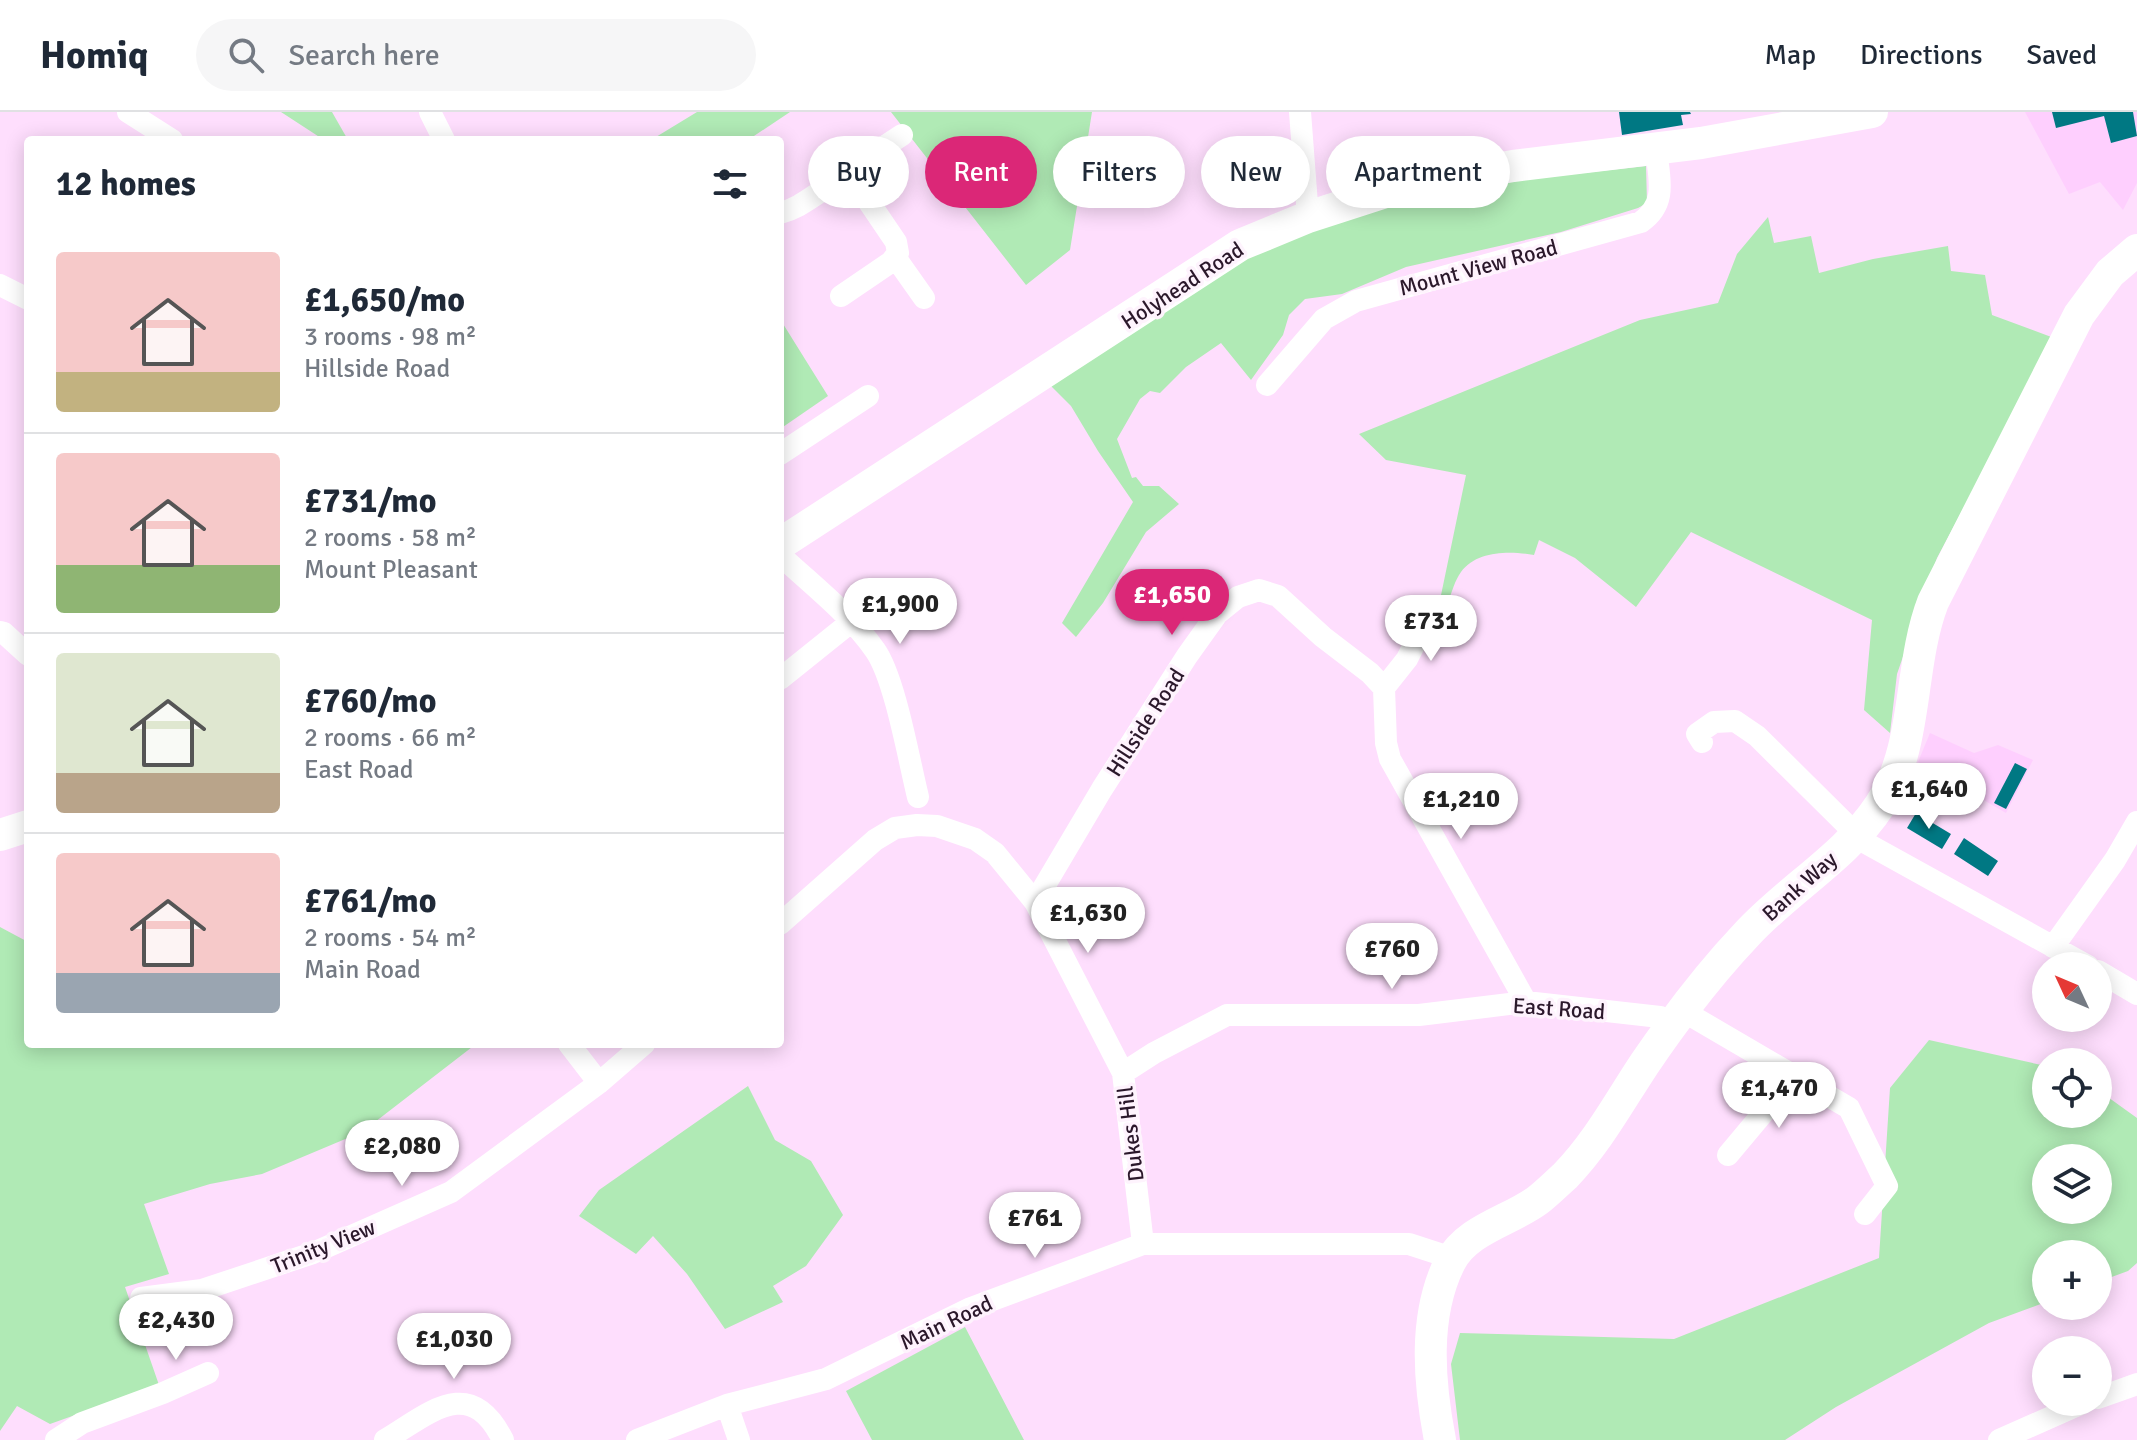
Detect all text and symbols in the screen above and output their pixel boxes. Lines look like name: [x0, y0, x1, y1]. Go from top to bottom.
search box: [196, 19, 756, 91]
text: Homiq: [40, 32, 148, 79]
icon: search: [224, 33, 268, 77]
text: Search here: [288, 37, 440, 74]
text: Map: [1764, 38, 1816, 72]
text: Directions: [1860, 38, 1982, 72]
text: Saved: [2026, 38, 2097, 72]
chip: Buy: [808, 136, 909, 208]
chip: Rent: [925, 136, 1037, 208]
chip: Filters: [1053, 136, 1185, 208]
chip: New: [1201, 136, 1310, 208]
chip: Apartment: [1326, 136, 1510, 208]
icon: filters: [708, 162, 752, 206]
text: 12 homes: [56, 163, 196, 205]
street label: Mount View Road: [1396, 233, 1560, 302]
street label: Holyhead Road: [1116, 236, 1249, 335]
text: £1,650/mo: [304, 279, 465, 321]
icon: home: [120, 284, 216, 380]
text: 3 rooms · 98 m²: [304, 321, 477, 353]
text: Hillside Road: [304, 353, 450, 385]
text: £731/mo: [304, 480, 437, 522]
icon: home: [120, 485, 216, 581]
text: 2 rooms · 58 m²: [304, 522, 477, 554]
text: Mount Pleasant: [304, 554, 478, 586]
pin: £1,650: [1107, 569, 1237, 637]
pin: £1,900: [835, 578, 965, 646]
text: £1,650: [1133, 579, 1211, 611]
text: £1,900: [861, 588, 939, 620]
pin: £731: [1384, 595, 1478, 663]
text: £731: [1403, 605, 1459, 637]
street label: Hillside Road: [1100, 663, 1190, 782]
text: £760/mo: [304, 680, 437, 722]
icon: home: [120, 685, 216, 781]
text: 2 rooms · 66 m²: [304, 722, 477, 754]
text: East Road: [304, 754, 414, 786]
pin: £1,640: [1864, 763, 1994, 831]
pin: £1,210: [1396, 773, 1526, 841]
text: £1,640: [1890, 773, 1968, 805]
text: £1,210: [1422, 783, 1500, 815]
street label: Bank Way: [1756, 845, 1843, 927]
text: £761/mo: [304, 880, 437, 922]
icon: home: [120, 885, 216, 981]
pin: £1,630: [1023, 887, 1153, 955]
text: £1,630: [1049, 897, 1127, 929]
text: 2 rooms · 54 m²: [304, 922, 477, 954]
pin: £760: [1345, 923, 1439, 991]
text: £760: [1364, 933, 1420, 965]
north arrow: [2032, 952, 2112, 1032]
map controls: [2032, 952, 2112, 1416]
text: Main Road: [304, 954, 421, 986]
street label: East Road: [1512, 992, 1606, 1025]
button: locate: [2032, 1048, 2112, 1128]
pin: £1,470: [1714, 1062, 1844, 1130]
text: £1,470: [1740, 1072, 1818, 1104]
street label: Dukes Hill: [1111, 1085, 1150, 1183]
pin: £2,080: [337, 1120, 467, 1188]
text: £2,080: [363, 1130, 441, 1162]
button: layers: [2032, 1144, 2112, 1224]
pin: £761: [988, 1192, 1082, 1260]
text: £761: [1007, 1202, 1063, 1234]
street label: Trinity View: [267, 1213, 379, 1280]
button: +: [2032, 1240, 2112, 1320]
street label: Main Road: [896, 1289, 997, 1356]
pin: £2,430: [111, 1294, 241, 1362]
text: £2,430: [137, 1304, 215, 1336]
pin: £1,030: [389, 1313, 519, 1381]
text: £1,030: [415, 1323, 493, 1355]
button: −: [2032, 1336, 2112, 1416]

